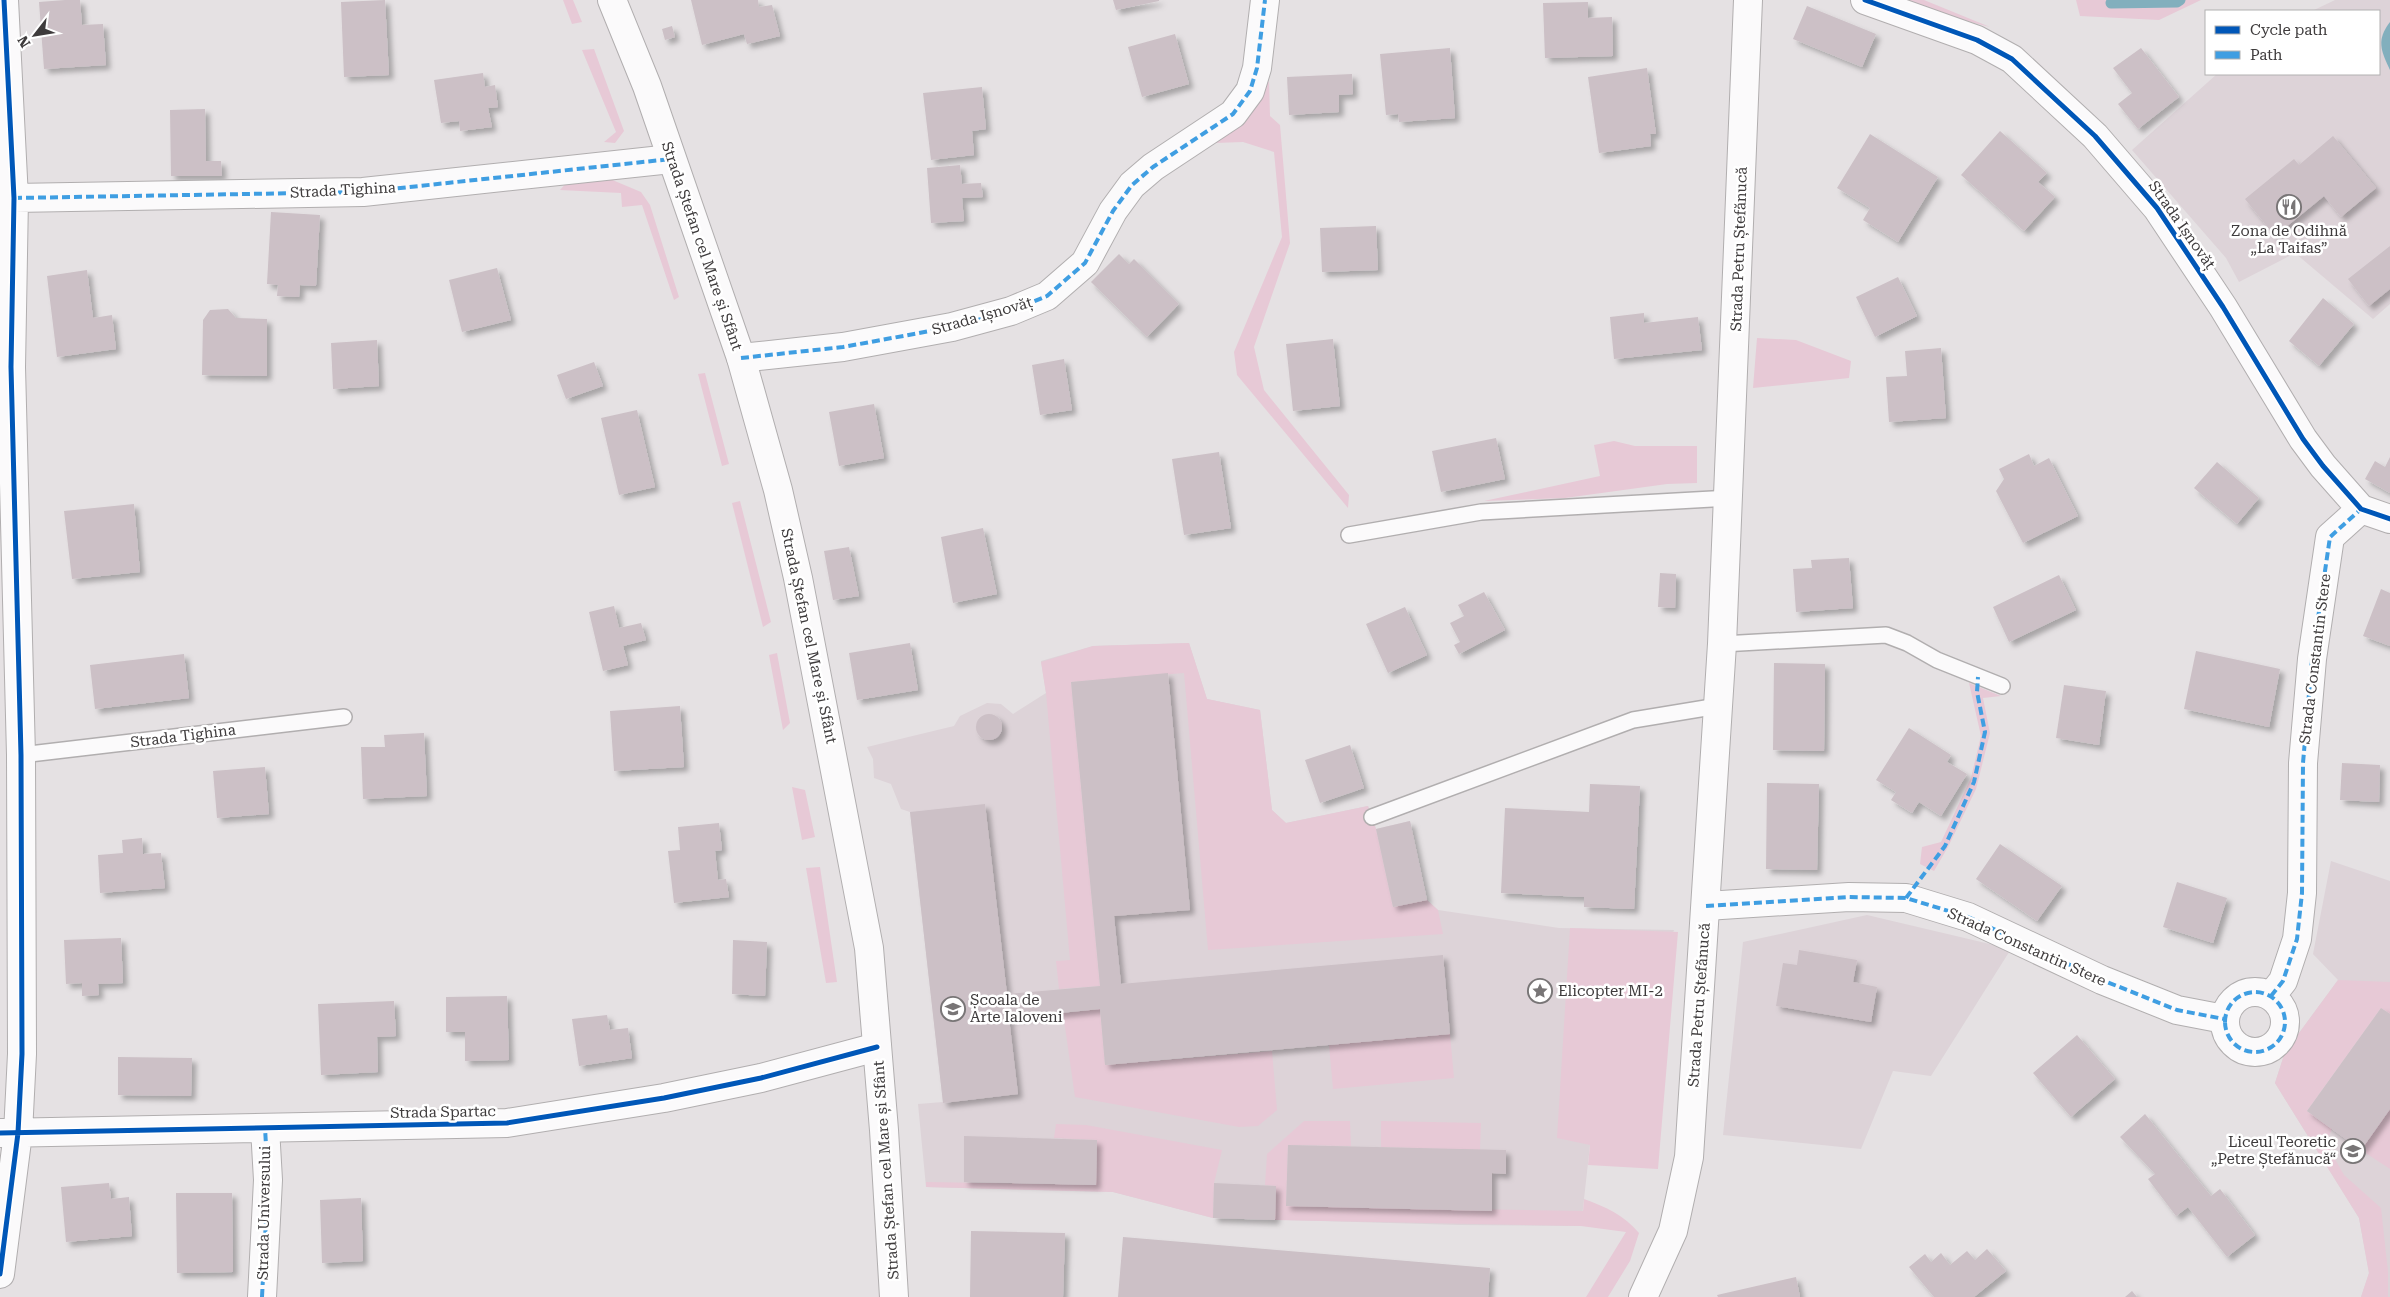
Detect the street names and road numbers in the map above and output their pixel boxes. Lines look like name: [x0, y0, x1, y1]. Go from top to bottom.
street label: Strada Ștefan cel Mare și Sfânt: [657, 139, 746, 353]
street label: Strada Petru Ștefănucă: [1727, 166, 1752, 332]
street label: Strada Ișnovăț: [2144, 177, 2219, 274]
street label: Strada Tighina: [290, 178, 396, 202]
street label: Strada Ișnovăț: [930, 293, 1035, 340]
street label: Strada Ștefan cel Mare și Sfânt: [776, 527, 841, 746]
street label: Strada Constantin Stere: [2296, 573, 2334, 745]
street label: Strada Tighina: [129, 721, 237, 751]
street label: Strada Constantin Stere: [1945, 904, 2109, 990]
street label: Strada Petru Ștefănucă: [1684, 922, 1715, 1088]
street label: Strada Ștefan cel Mare și Sfânt: [869, 1059, 904, 1280]
street label: Strada Spartac: [390, 1102, 496, 1122]
street label: Strada Universului: [254, 1145, 274, 1280]

